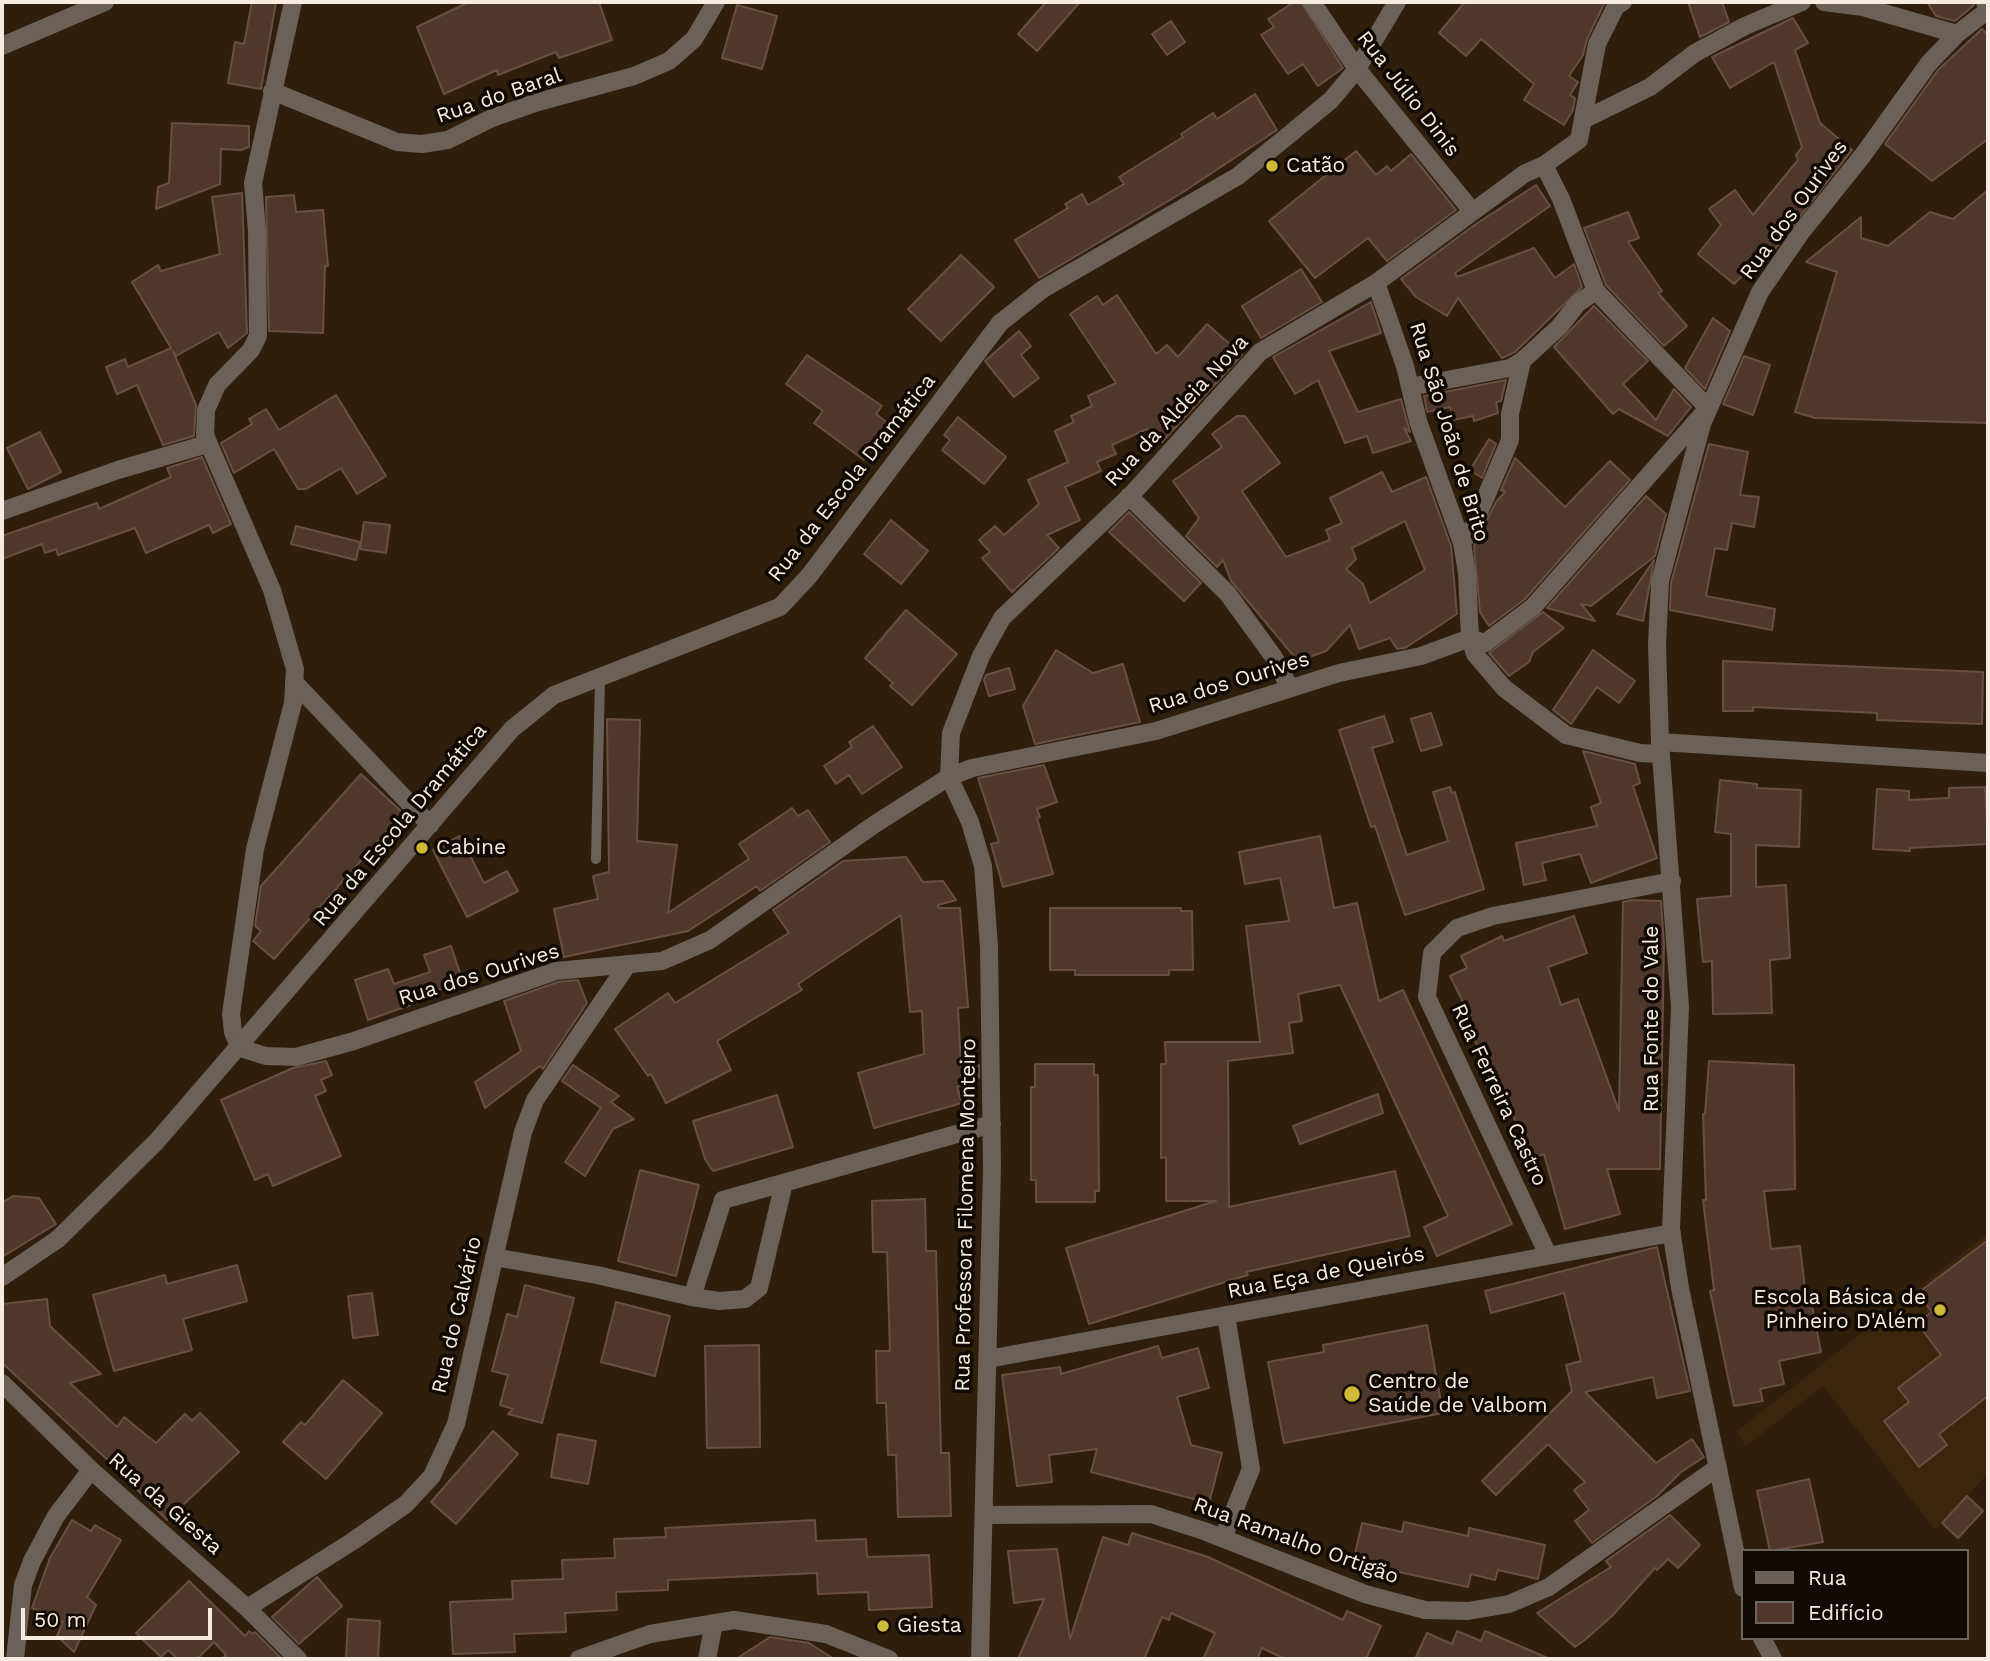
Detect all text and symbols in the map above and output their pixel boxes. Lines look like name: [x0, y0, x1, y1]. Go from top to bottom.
street label: Rua Júlio Dinis: [1351, 26, 1465, 162]
street label: Rua do Baral: [433, 63, 565, 129]
street label: Rua dos Ourives: [1735, 135, 1853, 285]
place label: Catão: [1286, 153, 1345, 179]
marker: Catão: [1264, 158, 1280, 174]
street label: Rua São João de Brito: [1404, 319, 1494, 545]
street label: Rua da Aldeia Nova: [1100, 330, 1254, 492]
street label: Rua da Escola Dramática: [763, 369, 941, 587]
street label: Rua dos Ourives: [1146, 647, 1312, 719]
street label: Rua da Escola Dramática: [308, 718, 492, 932]
place label: Cabine: [436, 835, 506, 861]
marker: Cabine: [414, 840, 430, 856]
street label: Rua Fonte do Vale: [1639, 926, 1665, 1112]
street label: Rua dos Ourives: [396, 939, 562, 1011]
street label: Rua Ferreira Castro: [1446, 1000, 1552, 1190]
street label: Rua Professora Filomena Monteiro: [950, 1038, 982, 1392]
street label: Rua do Calvário: [427, 1234, 487, 1396]
street label: Rua Eça de Queirós: [1225, 1242, 1427, 1304]
place label: Escola Básica de Pinheiro D'Além: [1753, 1285, 1926, 1335]
marker: Escola Básica de Pinheiro D'Além: [1932, 1302, 1948, 1318]
place label: Centro de Saúde de Valbom: [1368, 1369, 1547, 1419]
marker: Centro de Saúde de Valbom: [1342, 1384, 1362, 1404]
street label: Rua da Giesta: [103, 1448, 227, 1560]
street label: Rua Ramalho Ortigão: [1190, 1492, 1402, 1590]
legend: [1742, 1549, 1969, 1640]
text: Rua: [1808, 1565, 1847, 1590]
scale bar: [24, 1594, 215, 1638]
text: Edifício: [1808, 1600, 1884, 1625]
text: 50 m: [34, 1607, 86, 1632]
place label: Giesta: [897, 1613, 962, 1639]
marker: Giesta: [875, 1618, 891, 1634]

